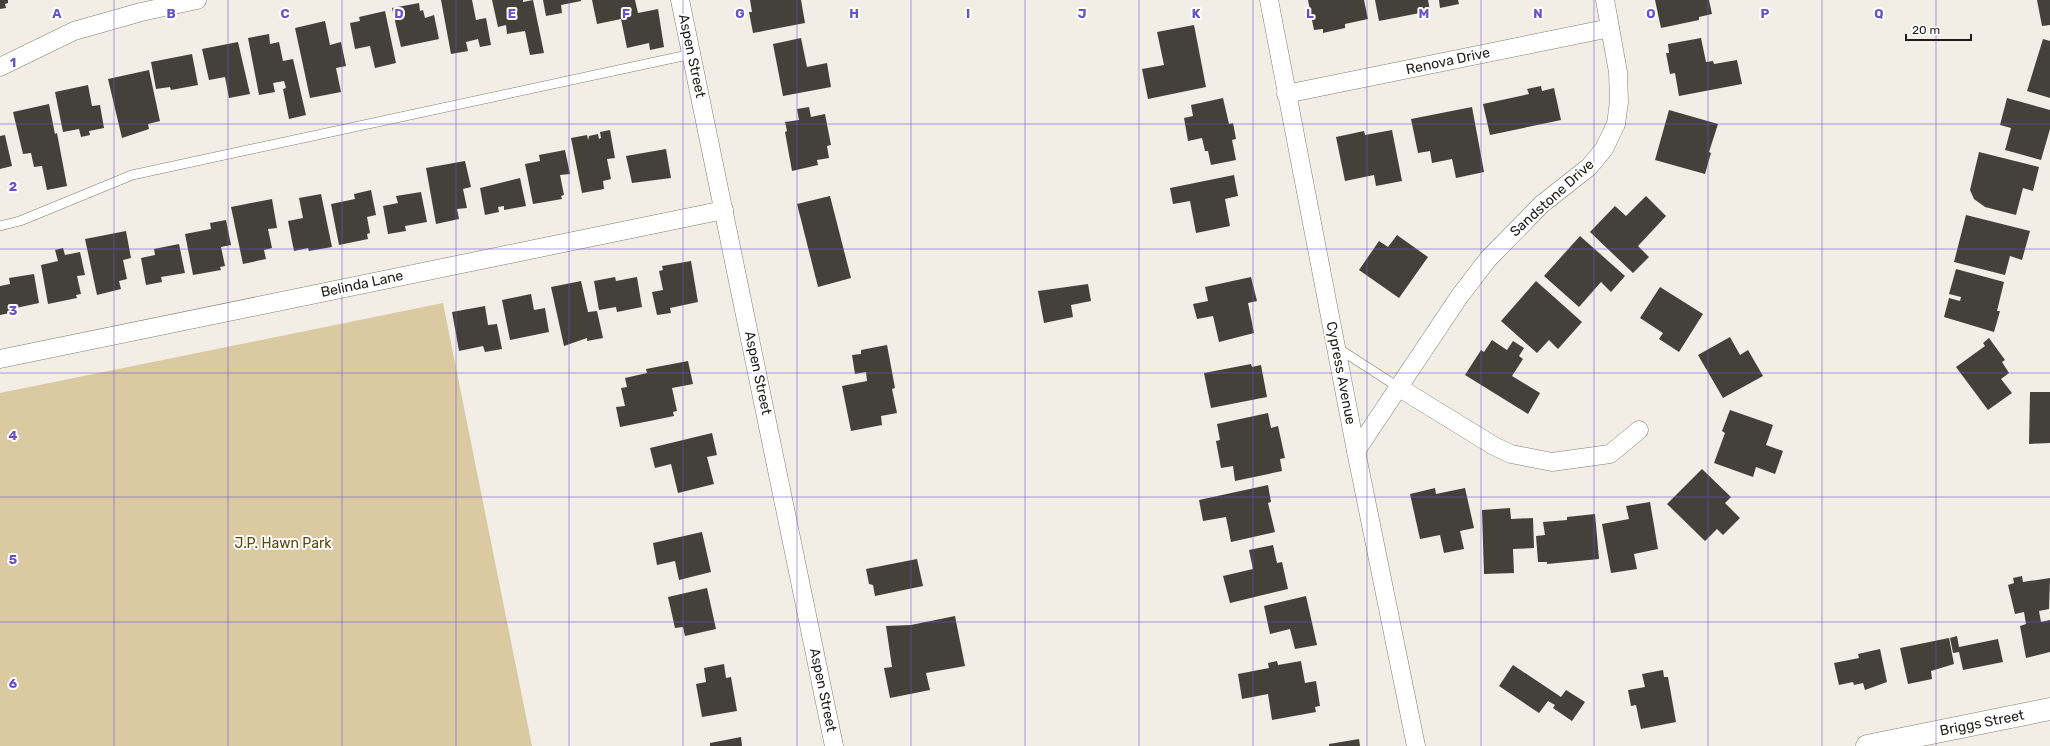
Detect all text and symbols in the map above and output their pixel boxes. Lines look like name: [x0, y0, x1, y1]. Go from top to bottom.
text: A: [52, 6, 62, 21]
text: B: [166, 6, 176, 21]
text: C: [280, 6, 290, 21]
text: D: [394, 6, 404, 21]
text: E: [508, 6, 516, 21]
text: F: [622, 6, 630, 21]
text: G: [735, 6, 745, 21]
text: H: [849, 6, 859, 21]
text: I: [966, 6, 970, 21]
text: J: [1078, 6, 1086, 21]
text: K: [1192, 6, 1201, 21]
text: L: [1306, 6, 1314, 21]
text: M: [1419, 6, 1429, 21]
text: N: [1533, 6, 1543, 21]
text: O: [1646, 6, 1656, 21]
text: P: [1761, 6, 1770, 21]
text: Q: [1874, 6, 1884, 21]
street label: Aspen Street: [675, 13, 709, 100]
scale bar: [1906, 16, 1971, 42]
text: 20 m: [1912, 23, 1940, 37]
street label: Renova Drive: [1404, 44, 1492, 78]
text: 1: [10, 55, 16, 70]
street label: Sandstone Drive: [1506, 156, 1598, 240]
text: 2: [9, 179, 17, 194]
street label: Belinda Lane: [319, 267, 405, 301]
text: 3: [9, 303, 18, 318]
street label: Cypress Avenue: [1323, 320, 1359, 426]
street label: Aspen Street: [741, 330, 775, 417]
text: 4: [9, 428, 18, 443]
park label: J.P. Hawn Park: [235, 535, 332, 552]
text: 5: [9, 552, 17, 567]
street label: Aspen Street: [806, 647, 840, 734]
text: 6: [9, 676, 18, 691]
street label: Briggs Street: [1938, 706, 2026, 740]

